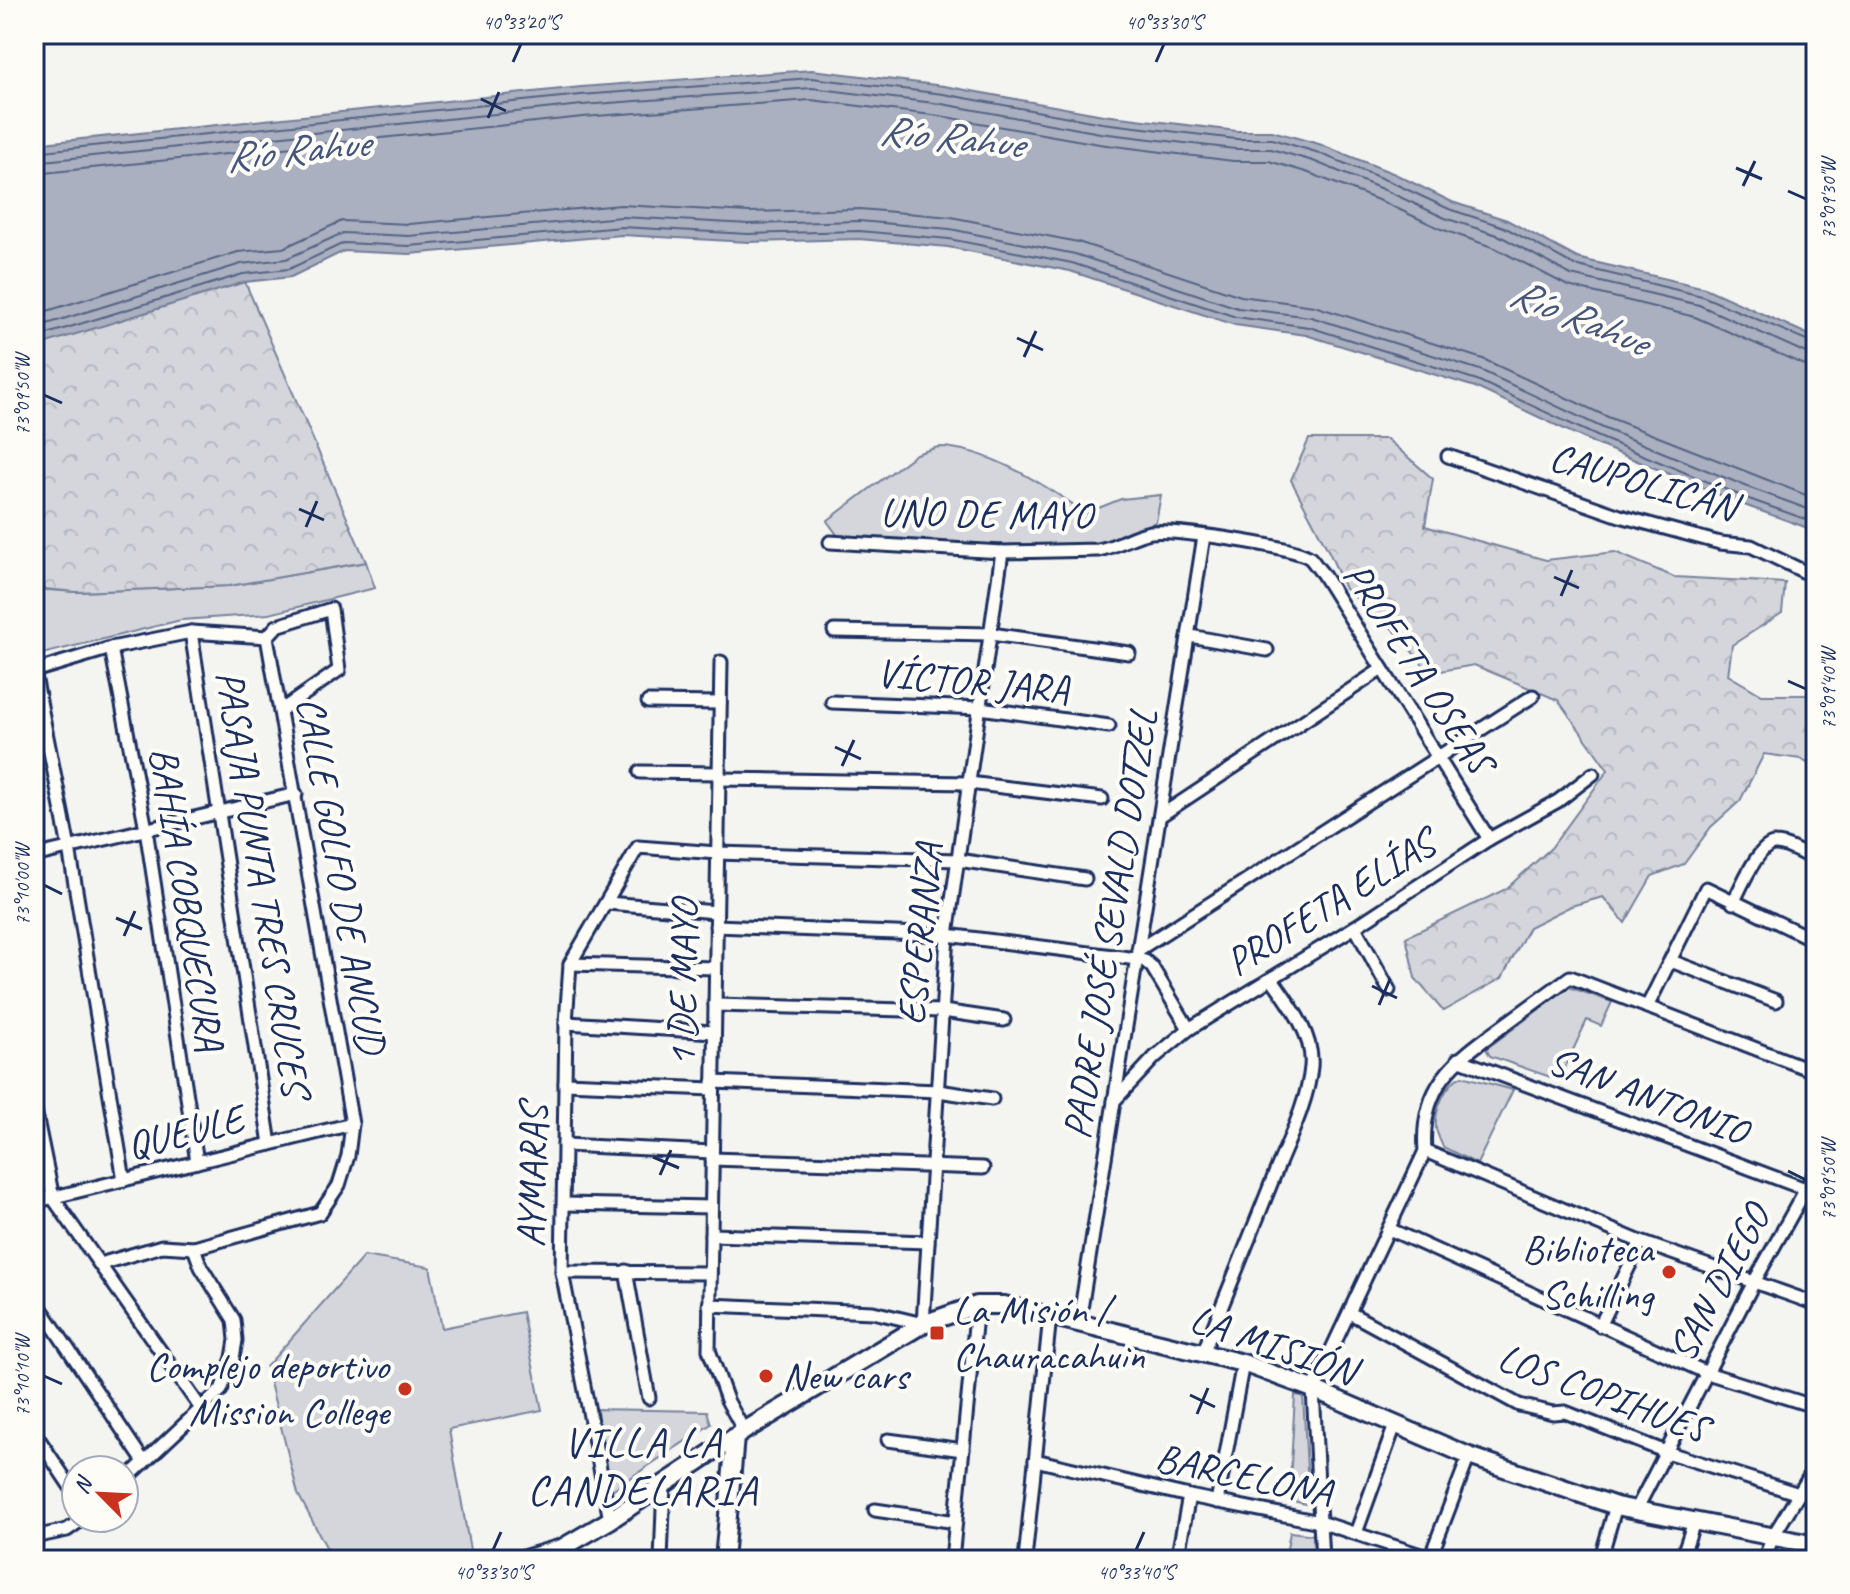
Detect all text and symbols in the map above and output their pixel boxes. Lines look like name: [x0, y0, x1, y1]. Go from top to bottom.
text: 40°33'20"S: [483, 10, 564, 35]
text: 40°33'30"S: [1126, 10, 1207, 35]
water label: Río Rahue: [877, 103, 1031, 171]
water label: Río Rahue: [223, 116, 377, 184]
text: 73°09'30"W: [1816, 155, 1841, 240]
water label: Río Rahue: [1503, 266, 1661, 371]
text: 73°09'50"W: [10, 351, 35, 436]
street label: CAUPOLICÁN: [1544, 432, 1748, 534]
street label: UNO DE MAYO: [879, 487, 1097, 541]
street label: PROFETA OSEAS: [1332, 553, 1509, 788]
text: 73°09'40"W: [1816, 645, 1841, 730]
street label: VÍCTOR JARA: [875, 648, 1072, 714]
street label: PASAJA PUNTA TRES CRUCES: [205, 667, 322, 1106]
street label: CALLE GOLFO DE ANCUD: [285, 693, 397, 1060]
street label: PADRE JOSÉ SEVALD DOTZEL: [1051, 705, 1169, 1142]
street label: BAHÍA COBQUECURA: [138, 743, 236, 1055]
street label: PROFETA ELÍAS: [1216, 815, 1450, 987]
street label: ESPERANZA: [886, 839, 955, 1027]
text: 73°10'00"W: [10, 841, 35, 926]
street label: 1 DE MAYO: [657, 895, 710, 1067]
street label: SAN ANTONIO: [1541, 1035, 1758, 1158]
street label: QUEULE: [122, 1092, 253, 1171]
street label: AYMARAS: [506, 1097, 558, 1248]
text: 73°09'50"W: [1816, 1136, 1841, 1221]
street label: SAN DIEGO: [1657, 1193, 1783, 1370]
place label: Biblioteca Schilling: [1522, 1224, 1656, 1320]
marker: Biblioteca Schilling: [1660, 1263, 1678, 1281]
place label: La Misión / Chauracahuin: [953, 1285, 1146, 1381]
street label: LA MISIÓN: [1184, 1293, 1368, 1398]
marker: La Misión / Chauracahuin: [928, 1324, 946, 1342]
text: 73°10'10"W: [10, 1332, 35, 1417]
street label: LOS COPIHUES: [1491, 1332, 1720, 1456]
place label: Complejo deportivo Mission College: [146, 1341, 392, 1437]
place label: New cars: [782, 1351, 911, 1401]
marker: New cars: [757, 1367, 775, 1385]
marker: Complejo deportivo Mission College: [396, 1380, 414, 1398]
district label: VILLA LA CANDELARIA: [527, 1416, 759, 1517]
street label: BARCELONA: [1151, 1432, 1339, 1518]
north arrow: [60, 1454, 140, 1534]
text: N: [67, 1471, 100, 1498]
text: 40°33'30"S: [455, 1560, 536, 1585]
text: 40°33'40"S: [1098, 1560, 1179, 1585]

